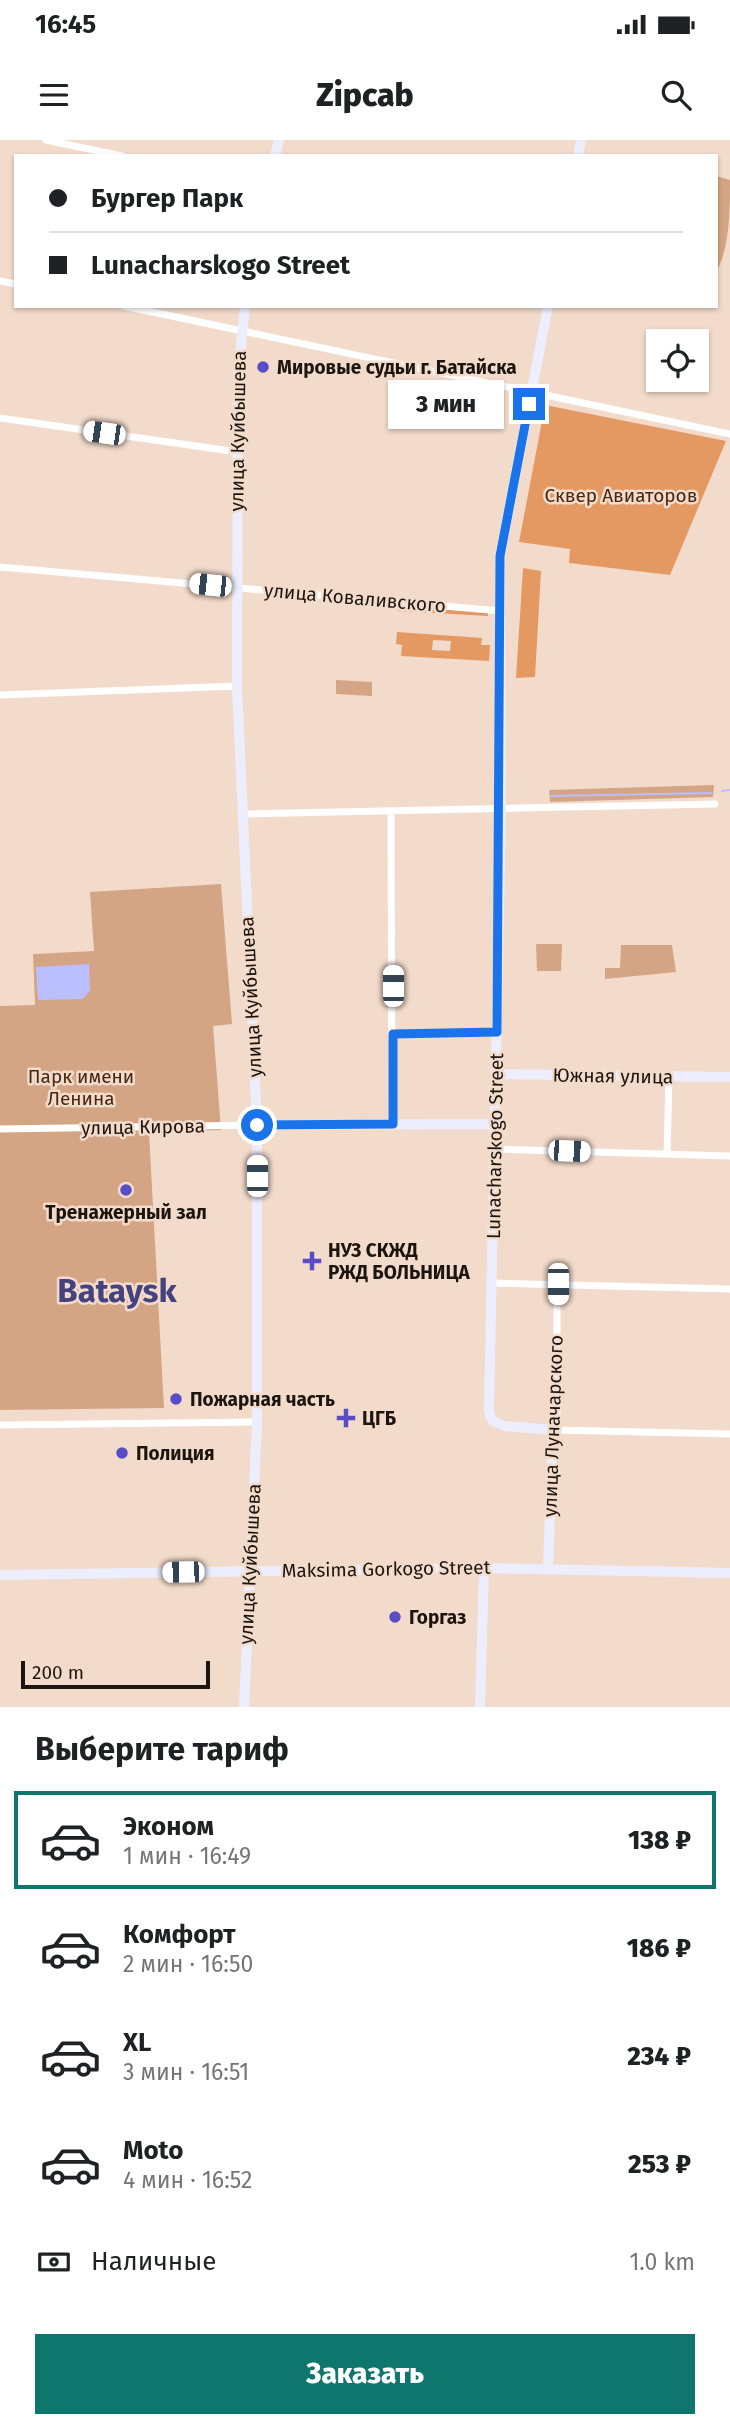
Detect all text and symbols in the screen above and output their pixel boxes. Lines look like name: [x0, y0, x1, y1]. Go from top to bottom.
text: 16:45: [35, 9, 96, 40]
icon: menu: [35, 76, 73, 114]
text: Zipcab: [316, 76, 414, 114]
icon: search: [657, 76, 695, 114]
text: Бургер Парк: [91, 183, 243, 214]
text: Lunacharskogo Street: [91, 250, 350, 281]
map controls: [646, 329, 709, 392]
button: locate: [646, 329, 709, 392]
street label: улица Куйбышева: [225, 350, 251, 512]
place label: Мировые судьи г. Батайска: [277, 356, 517, 379]
marker: Мировые судьи г. Батайска: [255, 359, 271, 375]
callout: 3 мин: [389, 380, 504, 428]
route end: [513, 388, 545, 420]
text: 3 мин: [416, 390, 476, 418]
car: [82, 420, 127, 446]
park label: Сквер Авиаторов: [545, 484, 697, 507]
car: [189, 572, 232, 598]
street label: улица Коваливского: [263, 579, 447, 617]
street label: улица Куйбышева: [235, 916, 267, 1078]
car: [383, 965, 404, 1007]
street label: Lunacharskogo Street: [482, 1053, 508, 1239]
street label: Южная улица: [553, 1063, 673, 1089]
park label: Парк имени Ленина: [28, 1065, 134, 1110]
route start: [241, 1109, 273, 1141]
street label: улица Кирова: [81, 1114, 205, 1140]
car: [548, 1140, 591, 1162]
car: [247, 1155, 268, 1197]
marker: Тренажерный зал: [118, 1182, 134, 1198]
place label: Тренажерный зал: [45, 1201, 207, 1224]
place label: НУЗ СКЖД РЖД БОЛЬНИЦА: [328, 1239, 470, 1284]
marker: НУЗ СКЖД РЖД БОЛЬНИЦА: [302, 1251, 322, 1271]
car: [548, 1263, 569, 1305]
district label: Bataysk: [57, 1271, 177, 1311]
street label: улица Луначарского: [538, 1335, 568, 1517]
place label: Пожарная часть: [190, 1388, 335, 1411]
marker: Пожарная часть: [168, 1391, 184, 1407]
place label: ЦГБ: [362, 1407, 396, 1430]
marker: ЦГБ: [336, 1408, 356, 1428]
place label: Полиция: [136, 1442, 215, 1465]
marker: Полиция: [114, 1445, 130, 1461]
street label: улица Куйбышева: [234, 1483, 266, 1645]
street label: Maksima Gorkogo Street: [281, 1556, 491, 1582]
car: [162, 1561, 205, 1583]
place label: Горгаз: [409, 1606, 467, 1629]
marker: Горгаз: [387, 1609, 403, 1625]
scale bar: [21, 1658, 210, 1690]
text: 200 m: [32, 1661, 84, 1684]
text: Выберите тариф: [35, 1730, 289, 1768]
icon: car: [39, 1809, 102, 1872]
text: Эконом: [123, 1811, 214, 1842]
text: 138 ₽: [628, 1825, 691, 1856]
text: 1 мин · 16:49: [123, 1842, 251, 1870]
icon: car: [39, 1917, 102, 1980]
text: Комфорт: [123, 1919, 236, 1950]
text: 186 ₽: [627, 1933, 691, 1964]
text: 2 мин · 16:50: [123, 1950, 253, 1978]
icon: car: [39, 2025, 102, 2088]
text: XL: [123, 2027, 151, 2058]
text: 234 ₽: [627, 2041, 691, 2072]
text: 3 мин · 16:51: [123, 2058, 249, 2086]
icon: car: [39, 2133, 102, 2196]
text: Moto: [123, 2135, 183, 2166]
text: 253 ₽: [628, 2149, 691, 2180]
text: 4 мин · 16:52: [123, 2166, 252, 2194]
icon: cash: [35, 2243, 73, 2281]
text: Наличные: [91, 2246, 216, 2277]
text: 1.0 km: [629, 2248, 695, 2276]
button: Заказать: [35, 2334, 695, 2414]

